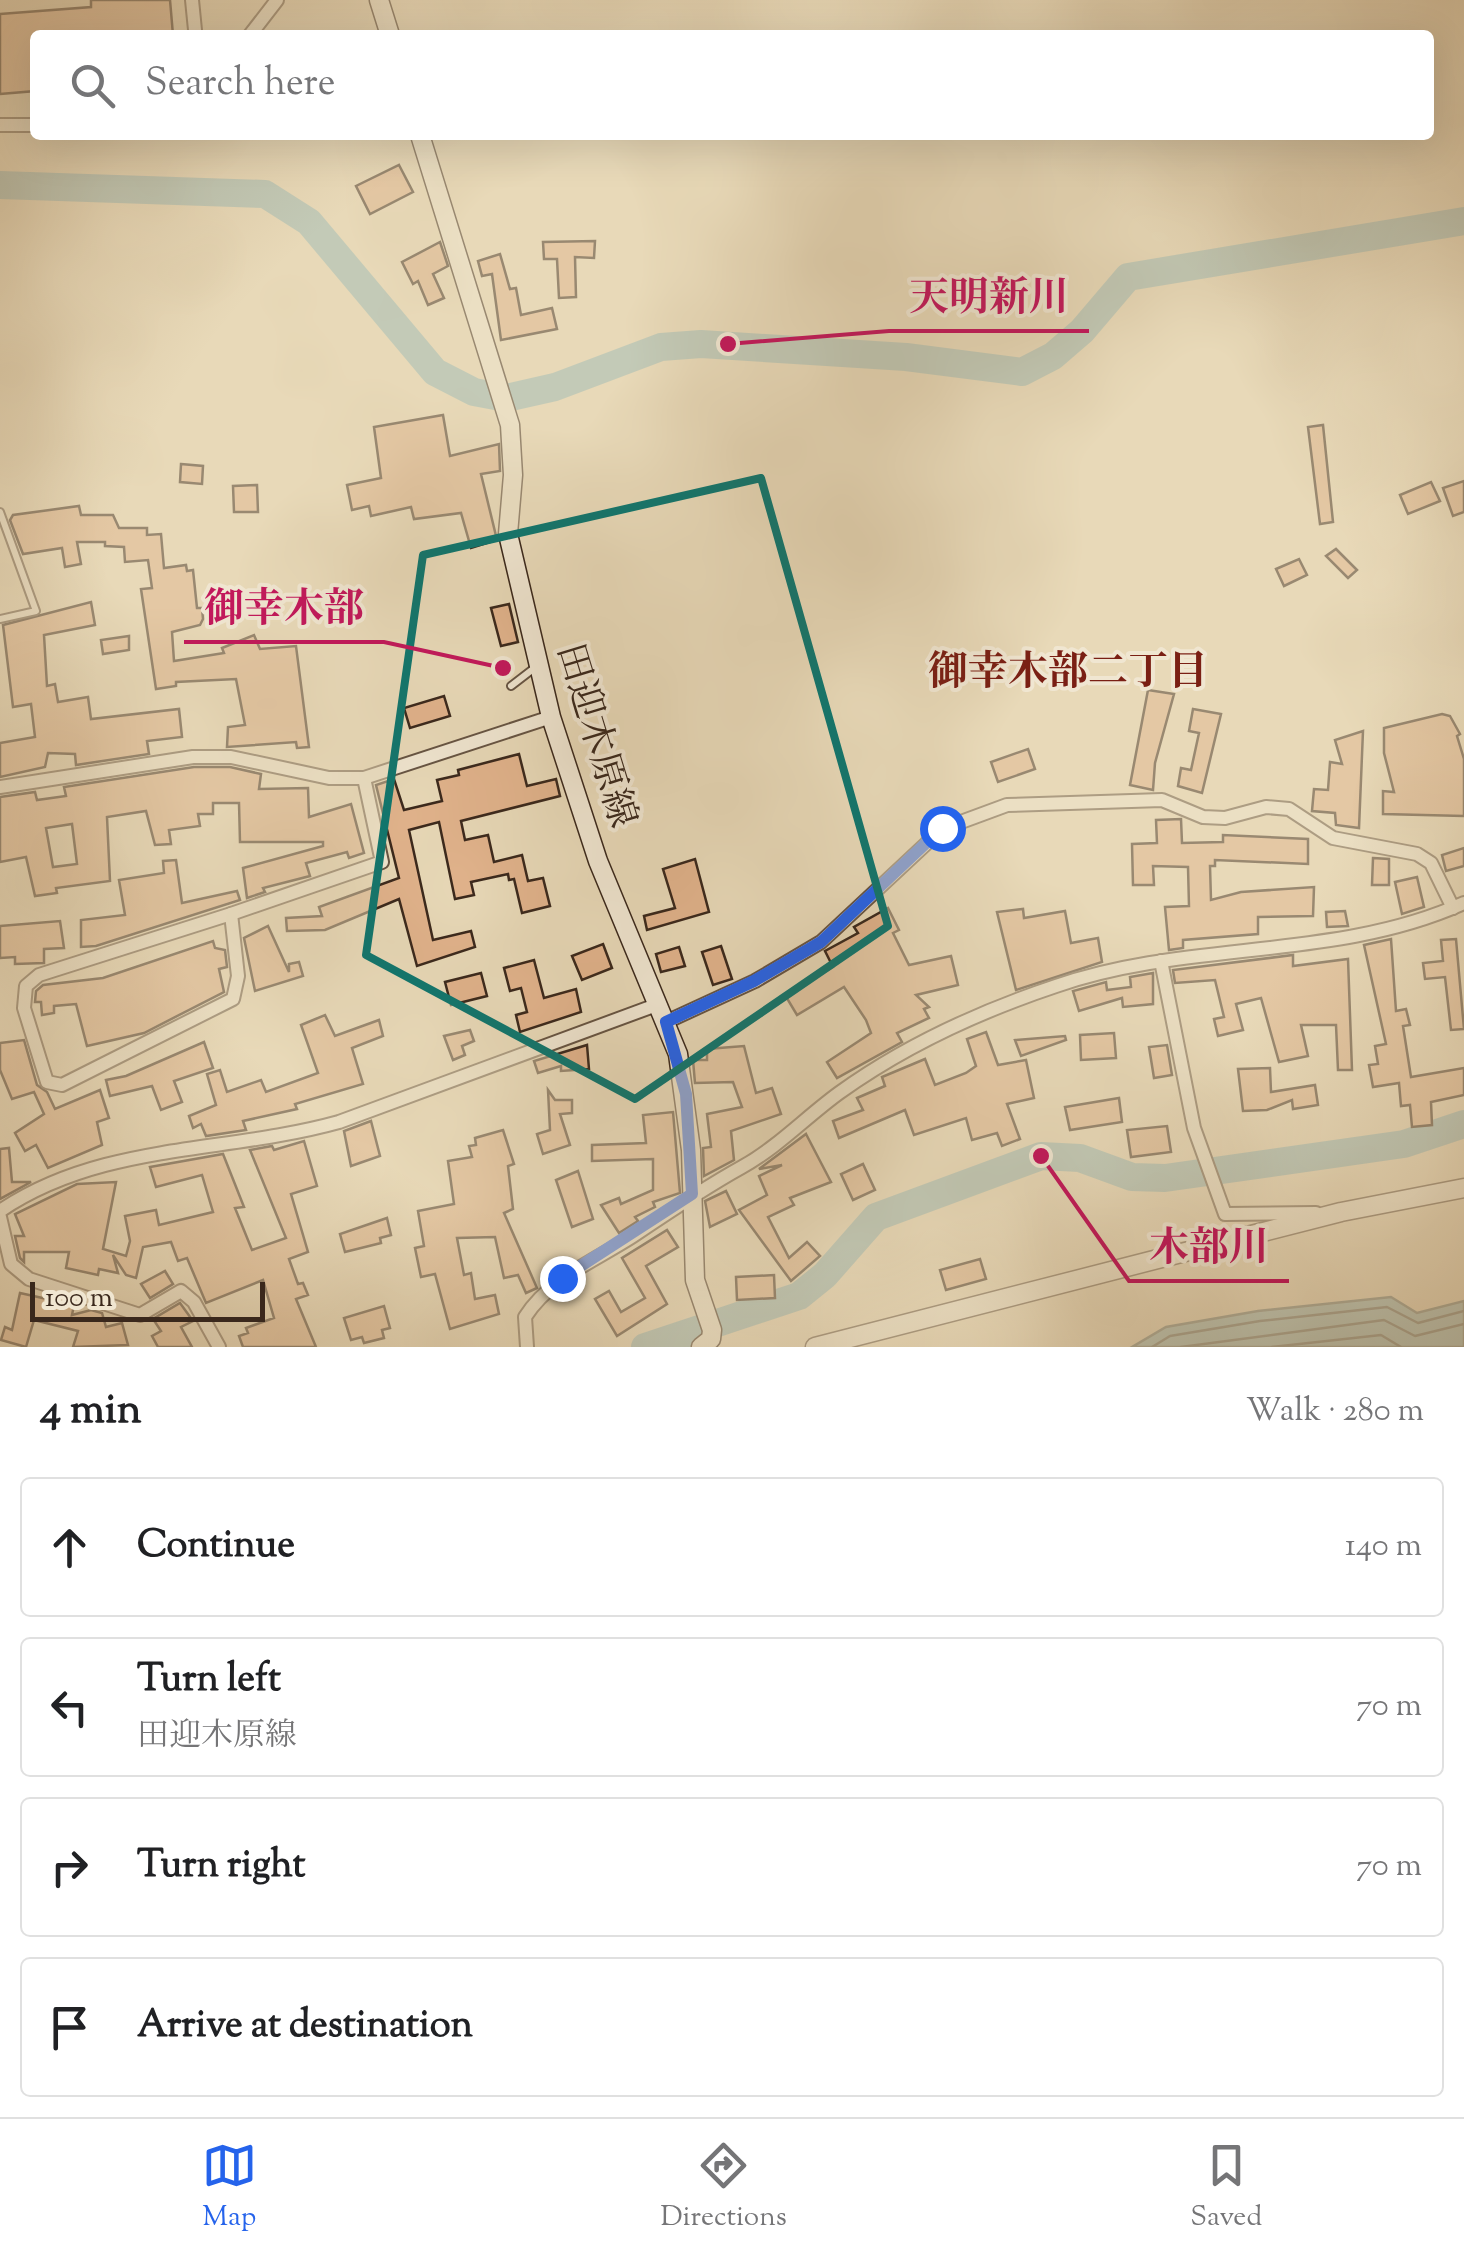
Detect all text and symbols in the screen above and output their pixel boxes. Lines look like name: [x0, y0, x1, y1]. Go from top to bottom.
search box: [30, 30, 1434, 140]
icon: search: [65, 58, 120, 113]
text: Search here: [145, 58, 336, 112]
callout: 天明新川: [889, 261, 1089, 331]
text: 天明新川: [909, 272, 1069, 329]
callout: 御幸木部: [184, 572, 384, 642]
text: 御幸木部: [204, 583, 364, 640]
street label: 田迎木原線: [540, 637, 648, 835]
district label: 御幸木部二丁目: [928, 646, 1208, 703]
route start: [920, 806, 966, 852]
callout: 木部川: [1129, 1211, 1289, 1281]
text: 木部川: [1149, 1222, 1269, 1279]
route end: [540, 1256, 586, 1302]
scale bar: [30, 1277, 265, 1322]
text: 100 m: [45, 1279, 113, 1319]
text: 4 min: [40, 1382, 142, 1442]
text: Walk · 280 m: [1246, 1389, 1424, 1435]
icon: ahead: [42, 1520, 97, 1575]
text: Continue: [137, 1520, 295, 1574]
text: 140 m: [1345, 1524, 1422, 1570]
text: Turn left: [137, 1654, 281, 1708]
icon: left: [42, 1680, 97, 1735]
text: 70 m: [1356, 1684, 1422, 1730]
text: 田迎木原線: [137, 1714, 297, 1760]
icon: right: [42, 1840, 97, 1895]
text: Turn right: [137, 1840, 305, 1894]
text: 70 m: [1356, 1844, 1422, 1890]
icon: arrive: [42, 2000, 97, 2055]
text: Arrive at destination: [137, 2000, 473, 2054]
tab: Map: [202, 2138, 257, 2238]
tab: Directions: [660, 2138, 787, 2238]
tab: Saved: [1190, 2138, 1262, 2238]

